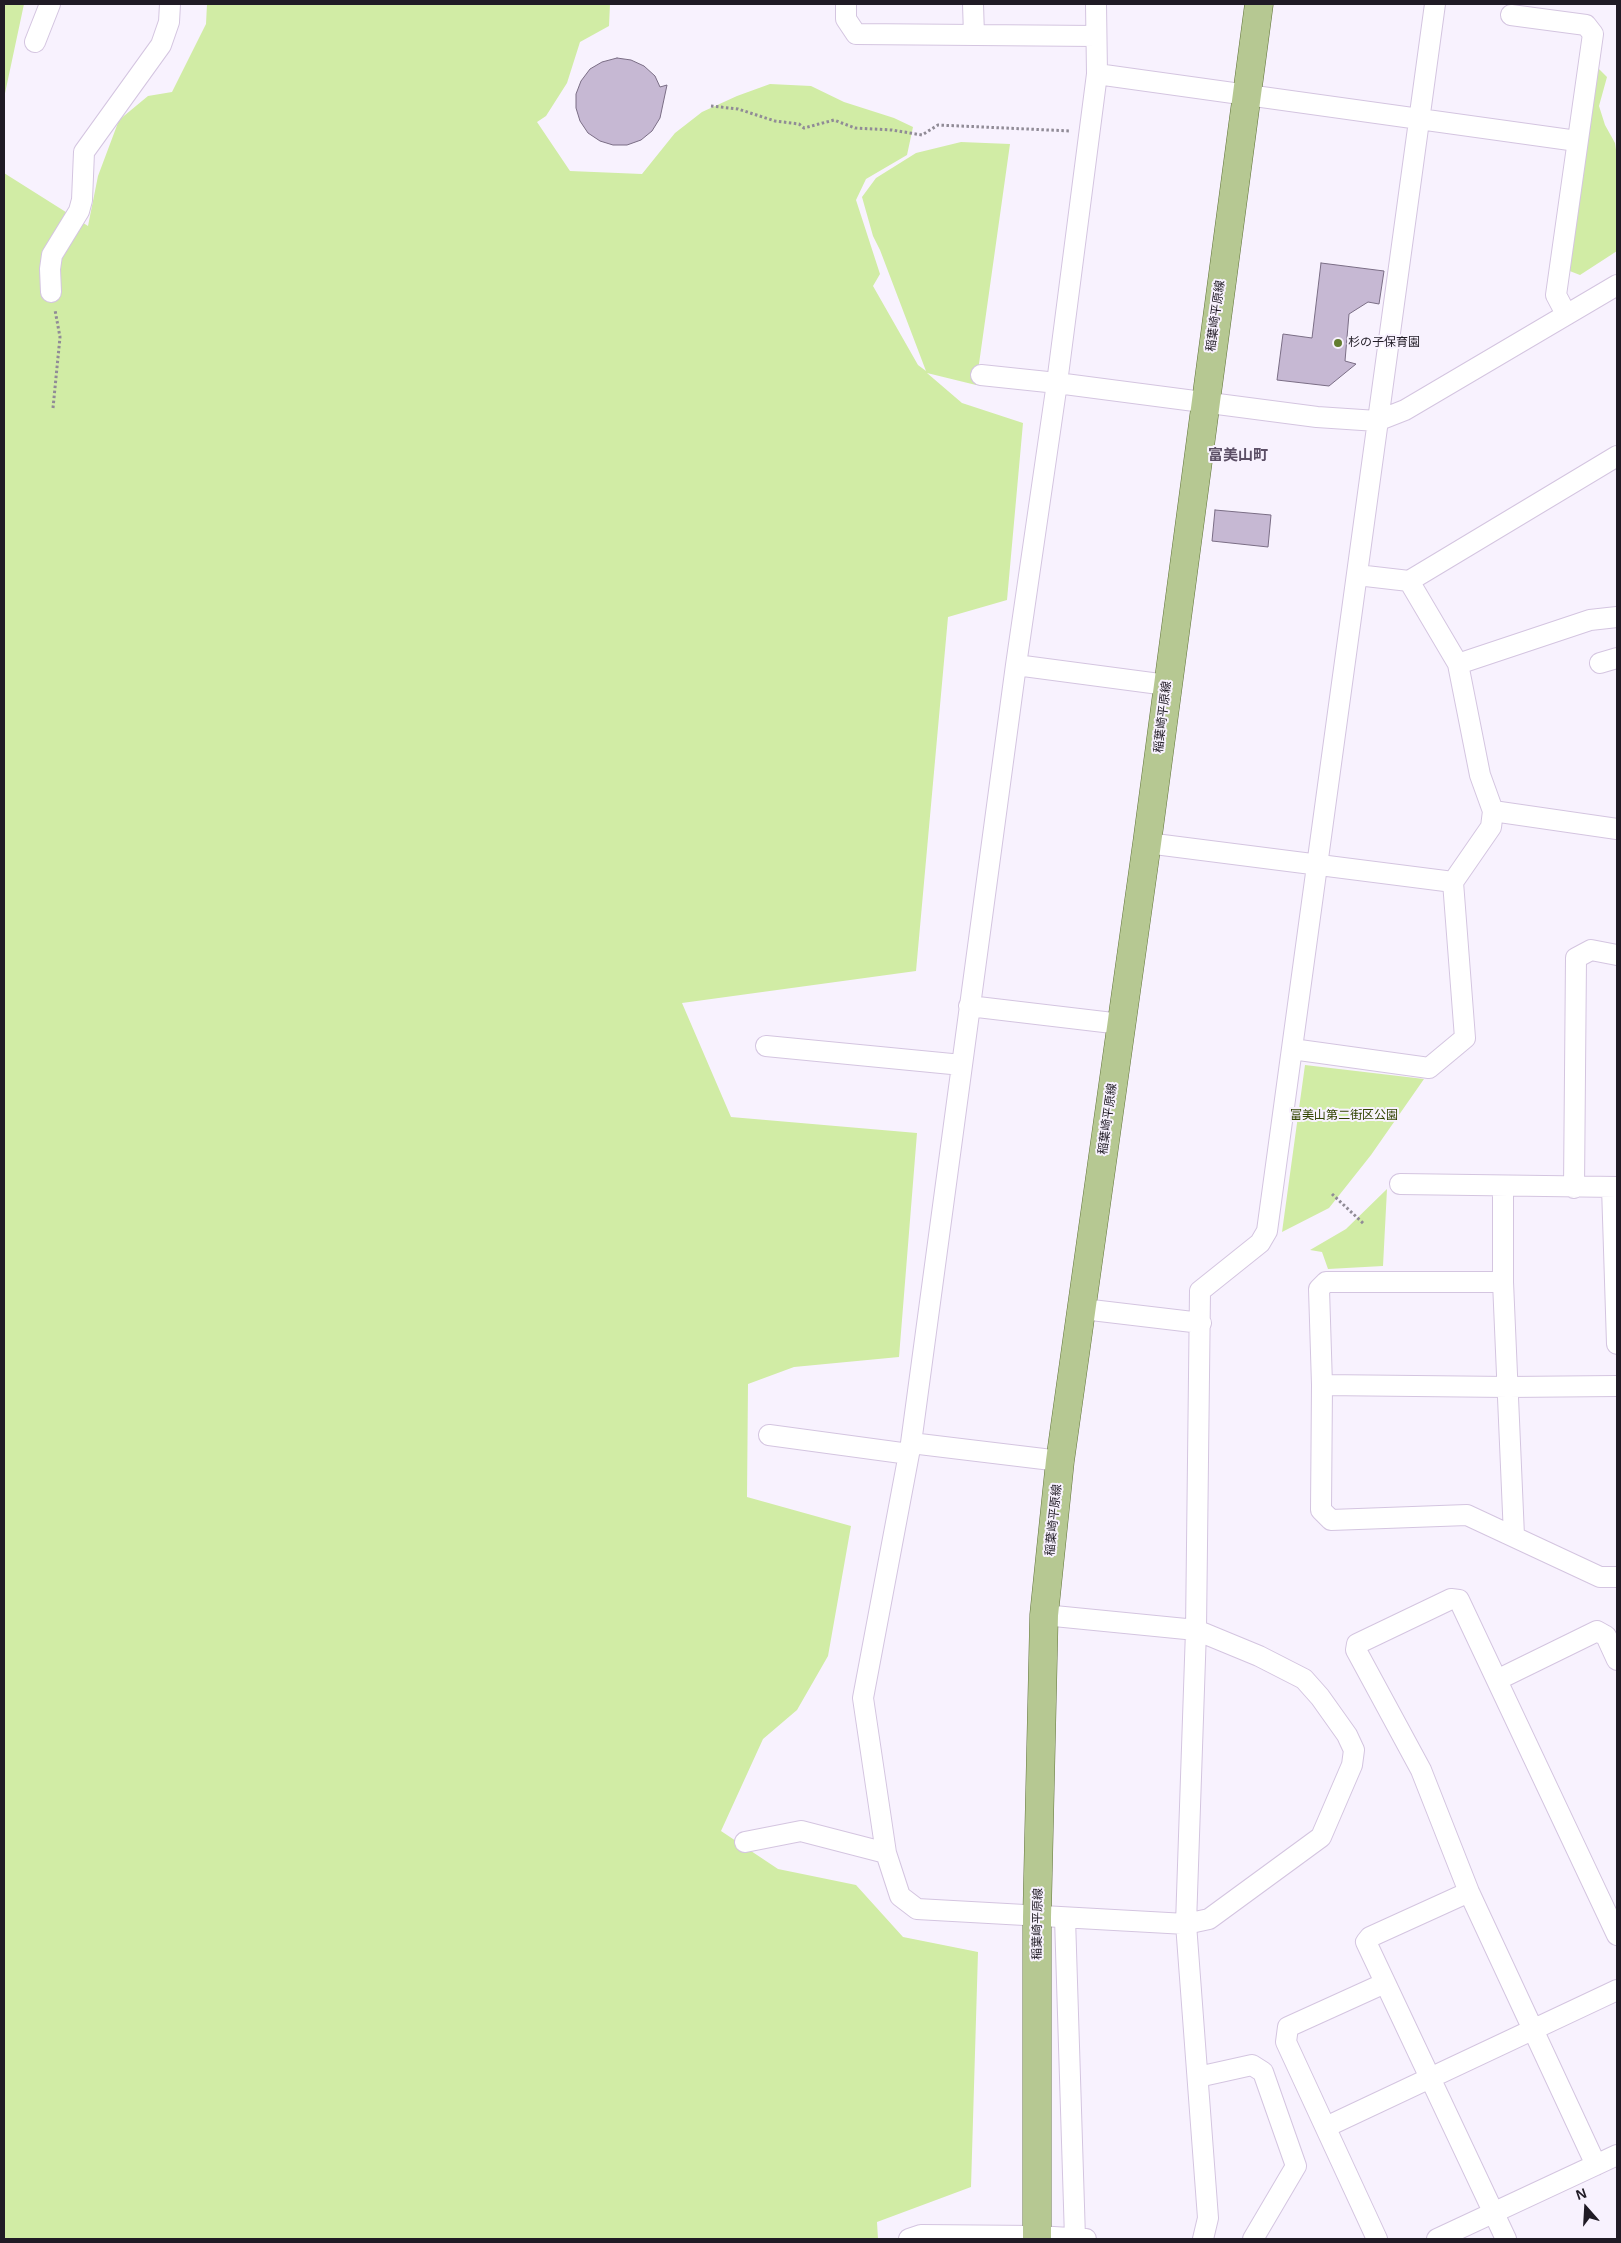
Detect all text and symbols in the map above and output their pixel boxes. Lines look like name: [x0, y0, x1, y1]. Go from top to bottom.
street label: 稲葉崎平原線: [1204, 279, 1228, 353]
place label: 杉の子保育園: [1348, 336, 1420, 350]
marker: 杉の子保育園: [1332, 337, 1344, 349]
district label: 富美山町: [1208, 447, 1268, 465]
street label: 稲葉崎平原線: [1151, 680, 1175, 754]
street label: 稲葉崎平原線: [1096, 1082, 1120, 1156]
park label: 富美山第二街区公園: [1290, 1109, 1398, 1123]
street label: 稲葉崎平原線: [1043, 1483, 1065, 1557]
street label: 稲葉崎平原線: [1030, 1888, 1046, 1960]
north arrow: [1561, 2183, 1611, 2233]
text: N: [1574, 2185, 1589, 2203]

